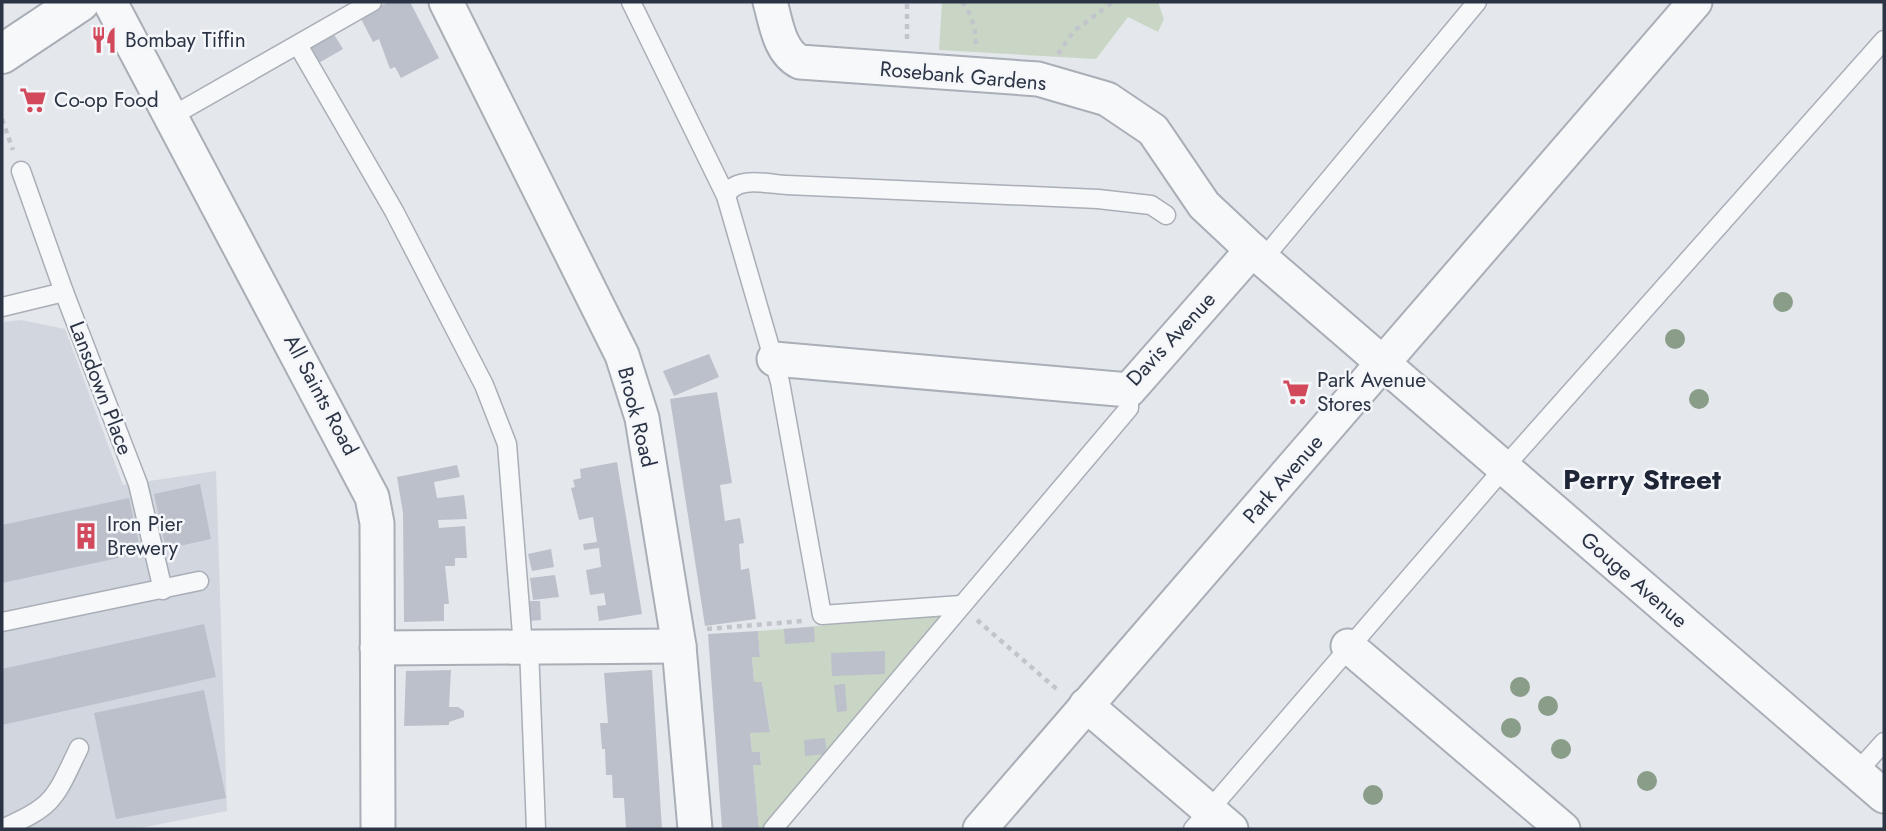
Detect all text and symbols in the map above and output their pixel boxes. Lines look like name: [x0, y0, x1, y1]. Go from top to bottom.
restaurant icon: Bombay Tiffin: [89, 25, 119, 55]
place label: Bombay Tiffin: [125, 25, 246, 55]
street label: Rosebank Gardens: [879, 54, 1047, 98]
supermarket icon: Co-op Food: [18, 85, 48, 115]
place label: Co-op Food: [54, 85, 159, 115]
street label: Davis Avenue: [1119, 285, 1223, 393]
street label: Lansdown Place: [62, 317, 140, 459]
street label: All Saints Road: [277, 329, 365, 461]
street label: Brook Road: [610, 364, 664, 470]
place label: Park Avenue Stores: [1317, 365, 1426, 419]
supermarket icon: Park Avenue Stores: [1281, 377, 1311, 407]
street label: Park Avenue: [1236, 428, 1330, 530]
district label: Perry Street: [1563, 459, 1721, 500]
place label: Iron Pier Brewery: [107, 509, 184, 563]
building icon: Iron Pier Brewery: [71, 521, 101, 551]
street label: Gouge Avenue: [1574, 525, 1694, 635]

